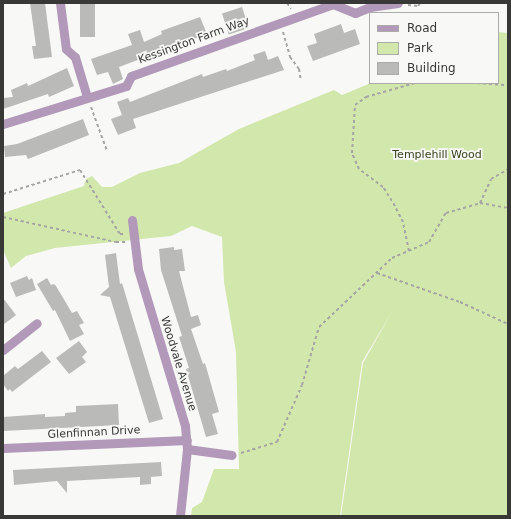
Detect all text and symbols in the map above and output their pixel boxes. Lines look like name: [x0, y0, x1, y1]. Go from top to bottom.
legend: [369, 12, 499, 84]
street label: Kessington Farm Way: [137, 15, 251, 67]
text: Road: [407, 21, 437, 35]
text: Park: [407, 41, 433, 55]
text: Building: [407, 61, 456, 75]
park label: Templehill Wood: [392, 148, 482, 162]
street label: Woodvale Avenue: [157, 315, 199, 413]
street label: Glenfinnan Drive: [47, 424, 141, 442]

